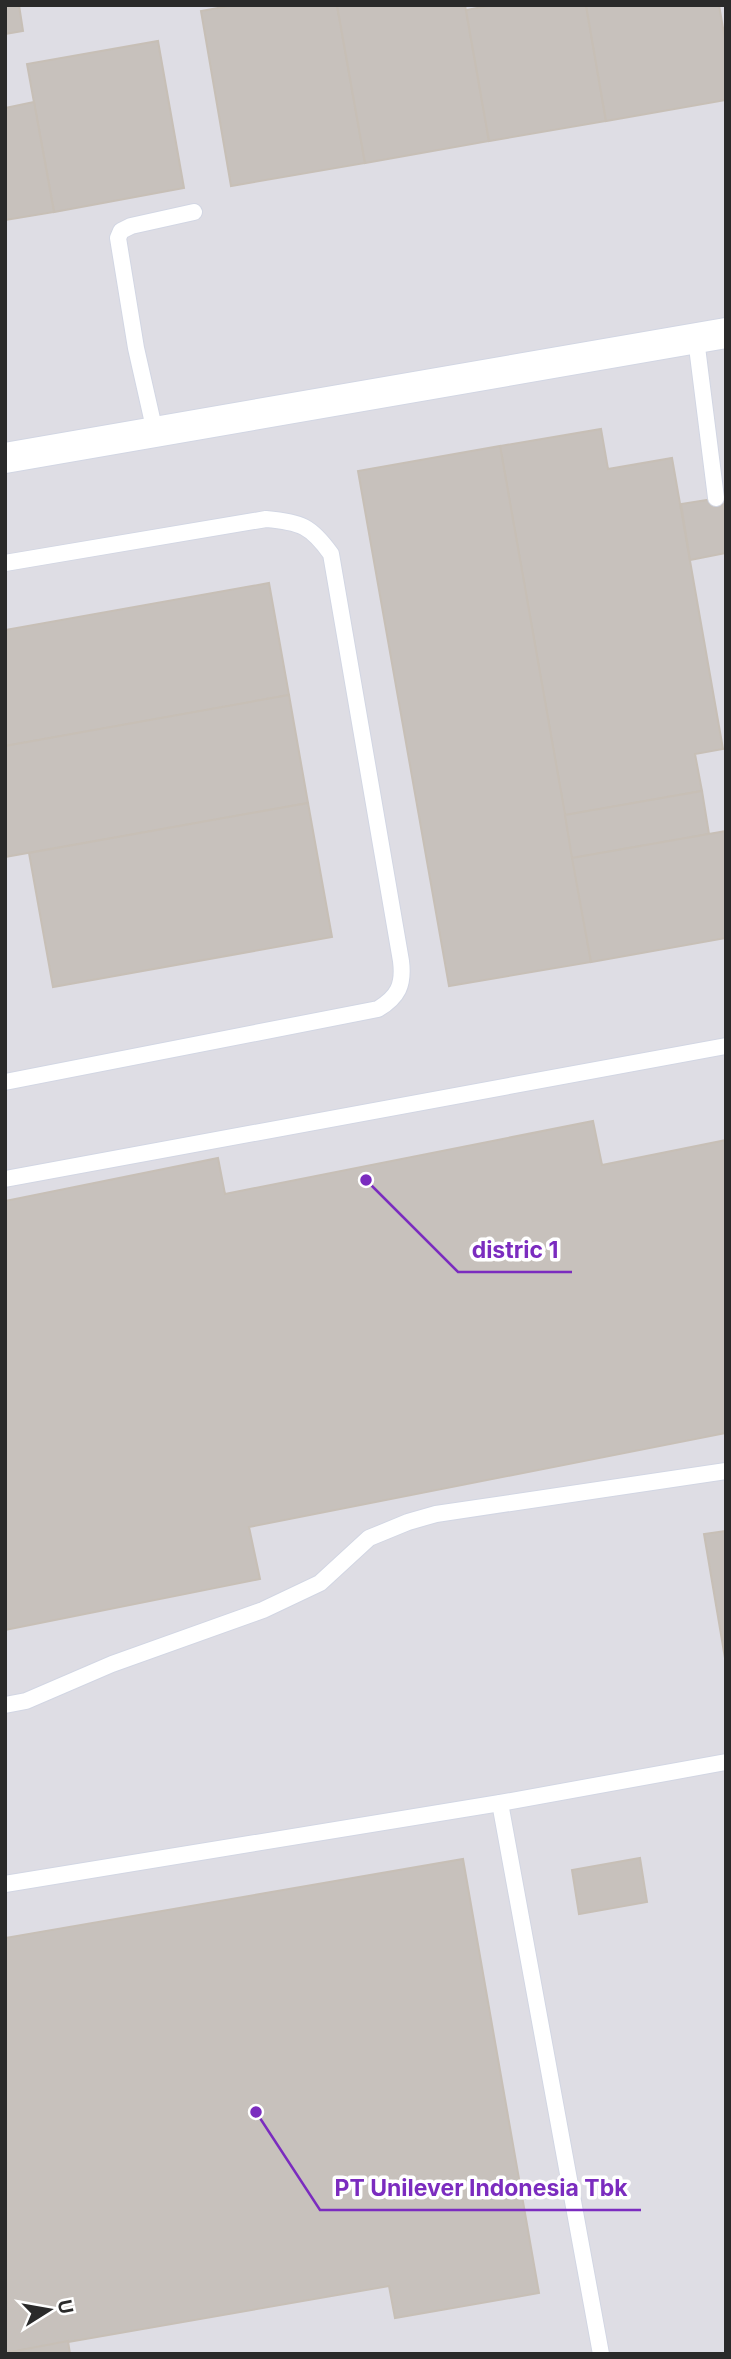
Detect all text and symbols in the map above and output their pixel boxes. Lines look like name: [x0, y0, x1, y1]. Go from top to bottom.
callout: distric 1: [458, 1228, 572, 1272]
text: distric 1: [472, 1236, 558, 1264]
callout: PT Unilever Indonesia Tbk: [320, 2166, 641, 2210]
text: PT Unilever Indonesia Tbk: [334, 2174, 628, 2202]
north arrow: [14, 2275, 84, 2345]
text: U: [53, 2298, 78, 2316]

